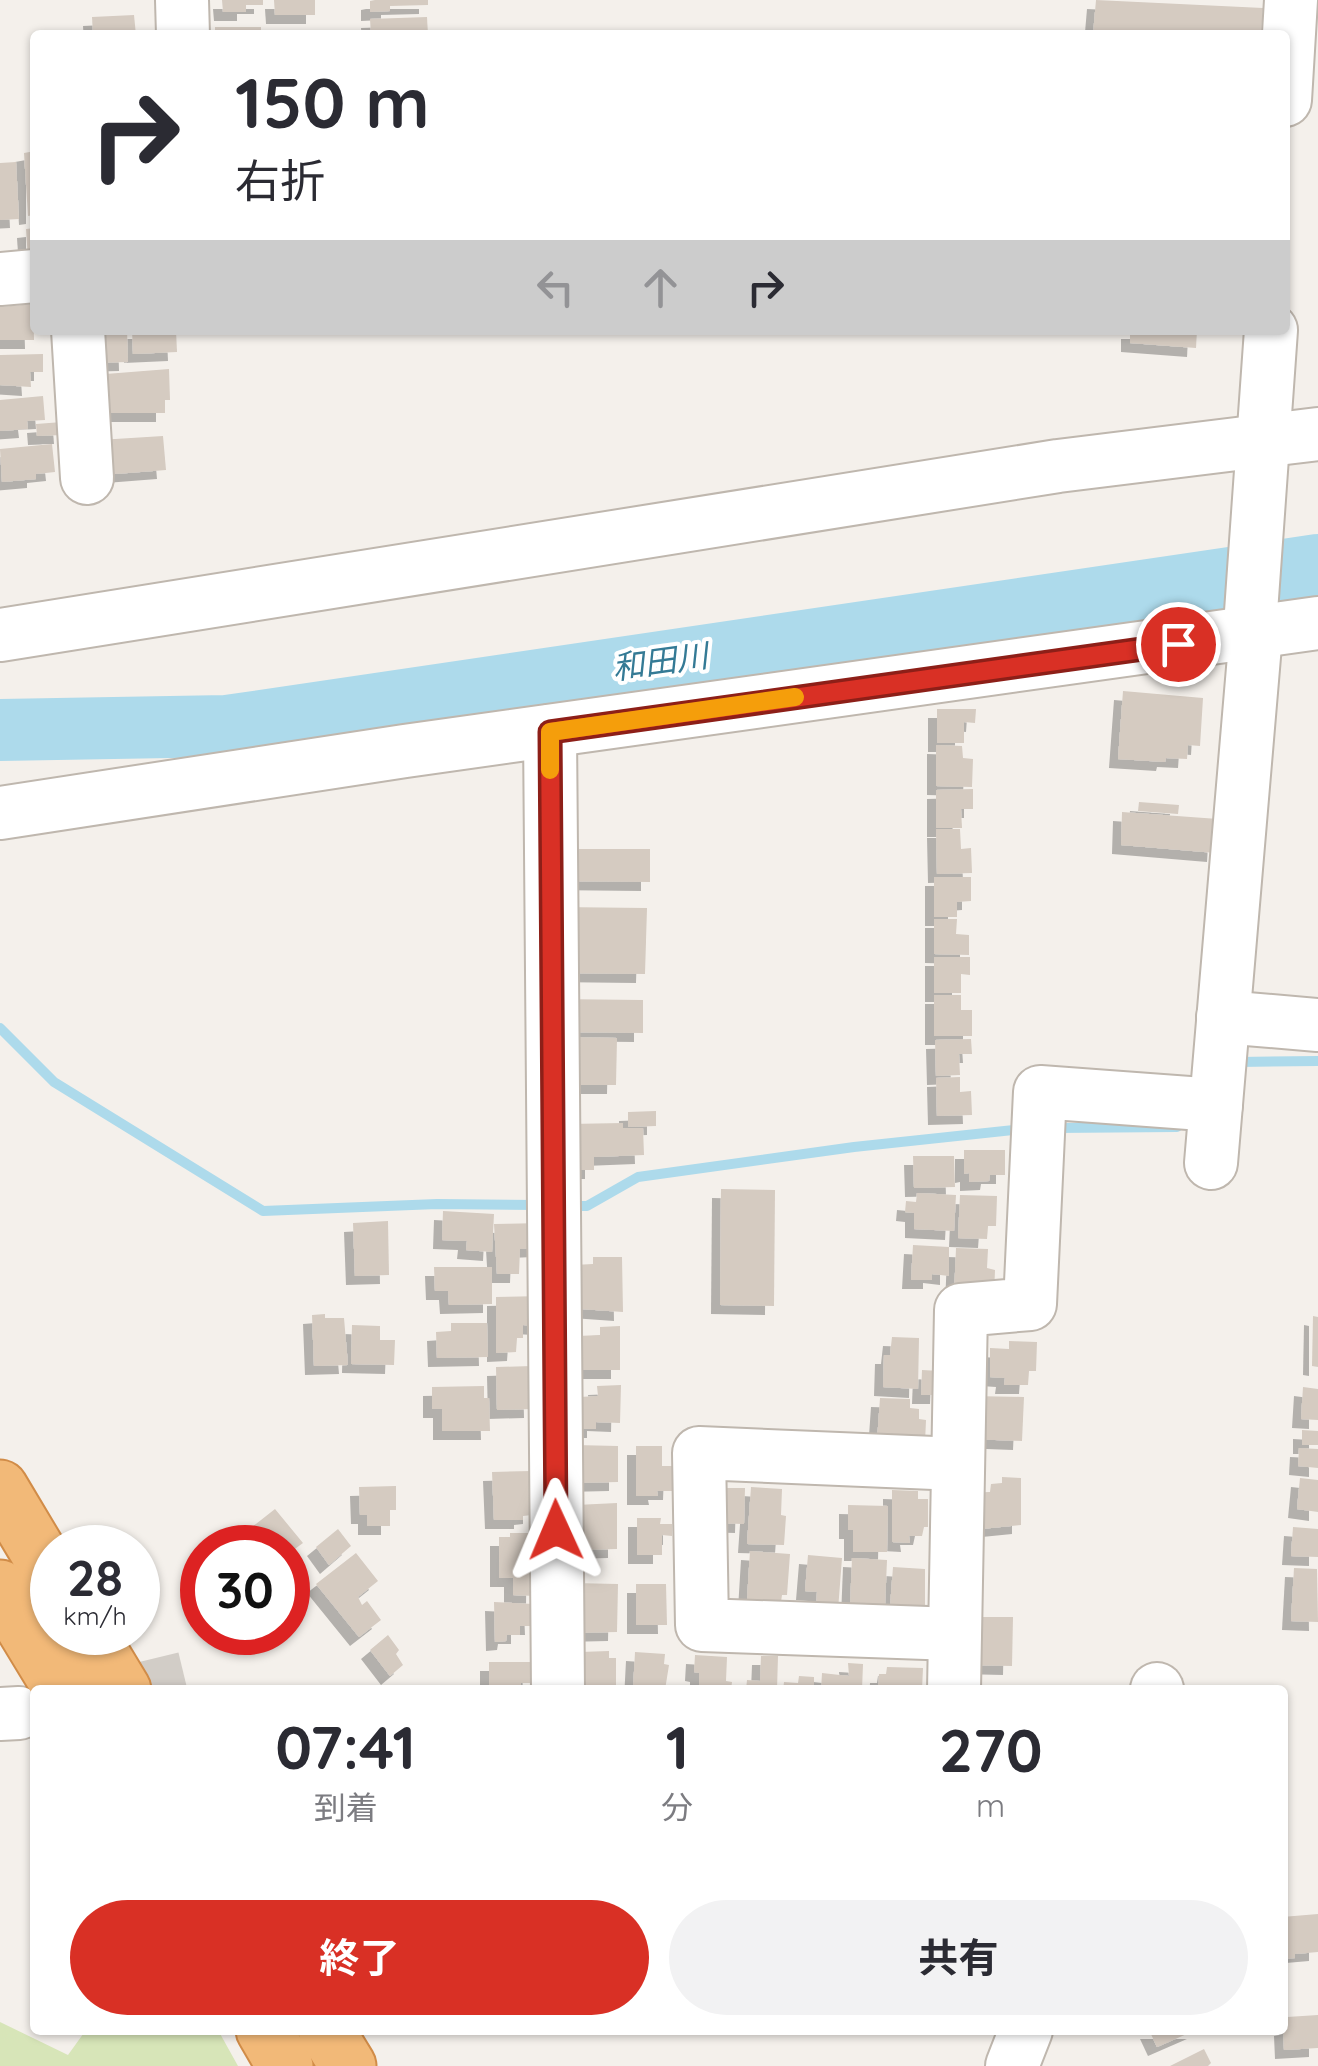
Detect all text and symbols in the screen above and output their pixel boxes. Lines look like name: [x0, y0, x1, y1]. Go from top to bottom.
text: 150 m: [235, 58, 430, 146]
icon: right: [70, 70, 200, 200]
text: 右折: [235, 152, 325, 208]
icon: left: [528, 260, 583, 315]
icon: ahead: [633, 260, 688, 315]
icon: right: [738, 260, 793, 315]
pin: [1136, 602, 1221, 687]
icon: arrive: [1151, 617, 1206, 672]
water label: 和田川: [610, 634, 713, 687]
position arrow: [504, 1478, 608, 1582]
speed limit sign: 30: [180, 1525, 310, 1655]
text: 28: [67, 1546, 123, 1609]
text: km/h: [63, 1600, 127, 1631]
text: 07:41: [275, 1709, 416, 1784]
text: 1: [666, 1709, 689, 1784]
text: 270: [939, 1712, 1043, 1787]
text: m: [976, 1785, 1005, 1825]
text: 到着: [314, 1787, 378, 1827]
text: 分: [661, 1787, 693, 1827]
button: 終了: [70, 1900, 649, 2015]
button: 共有: [669, 1900, 1248, 2015]

